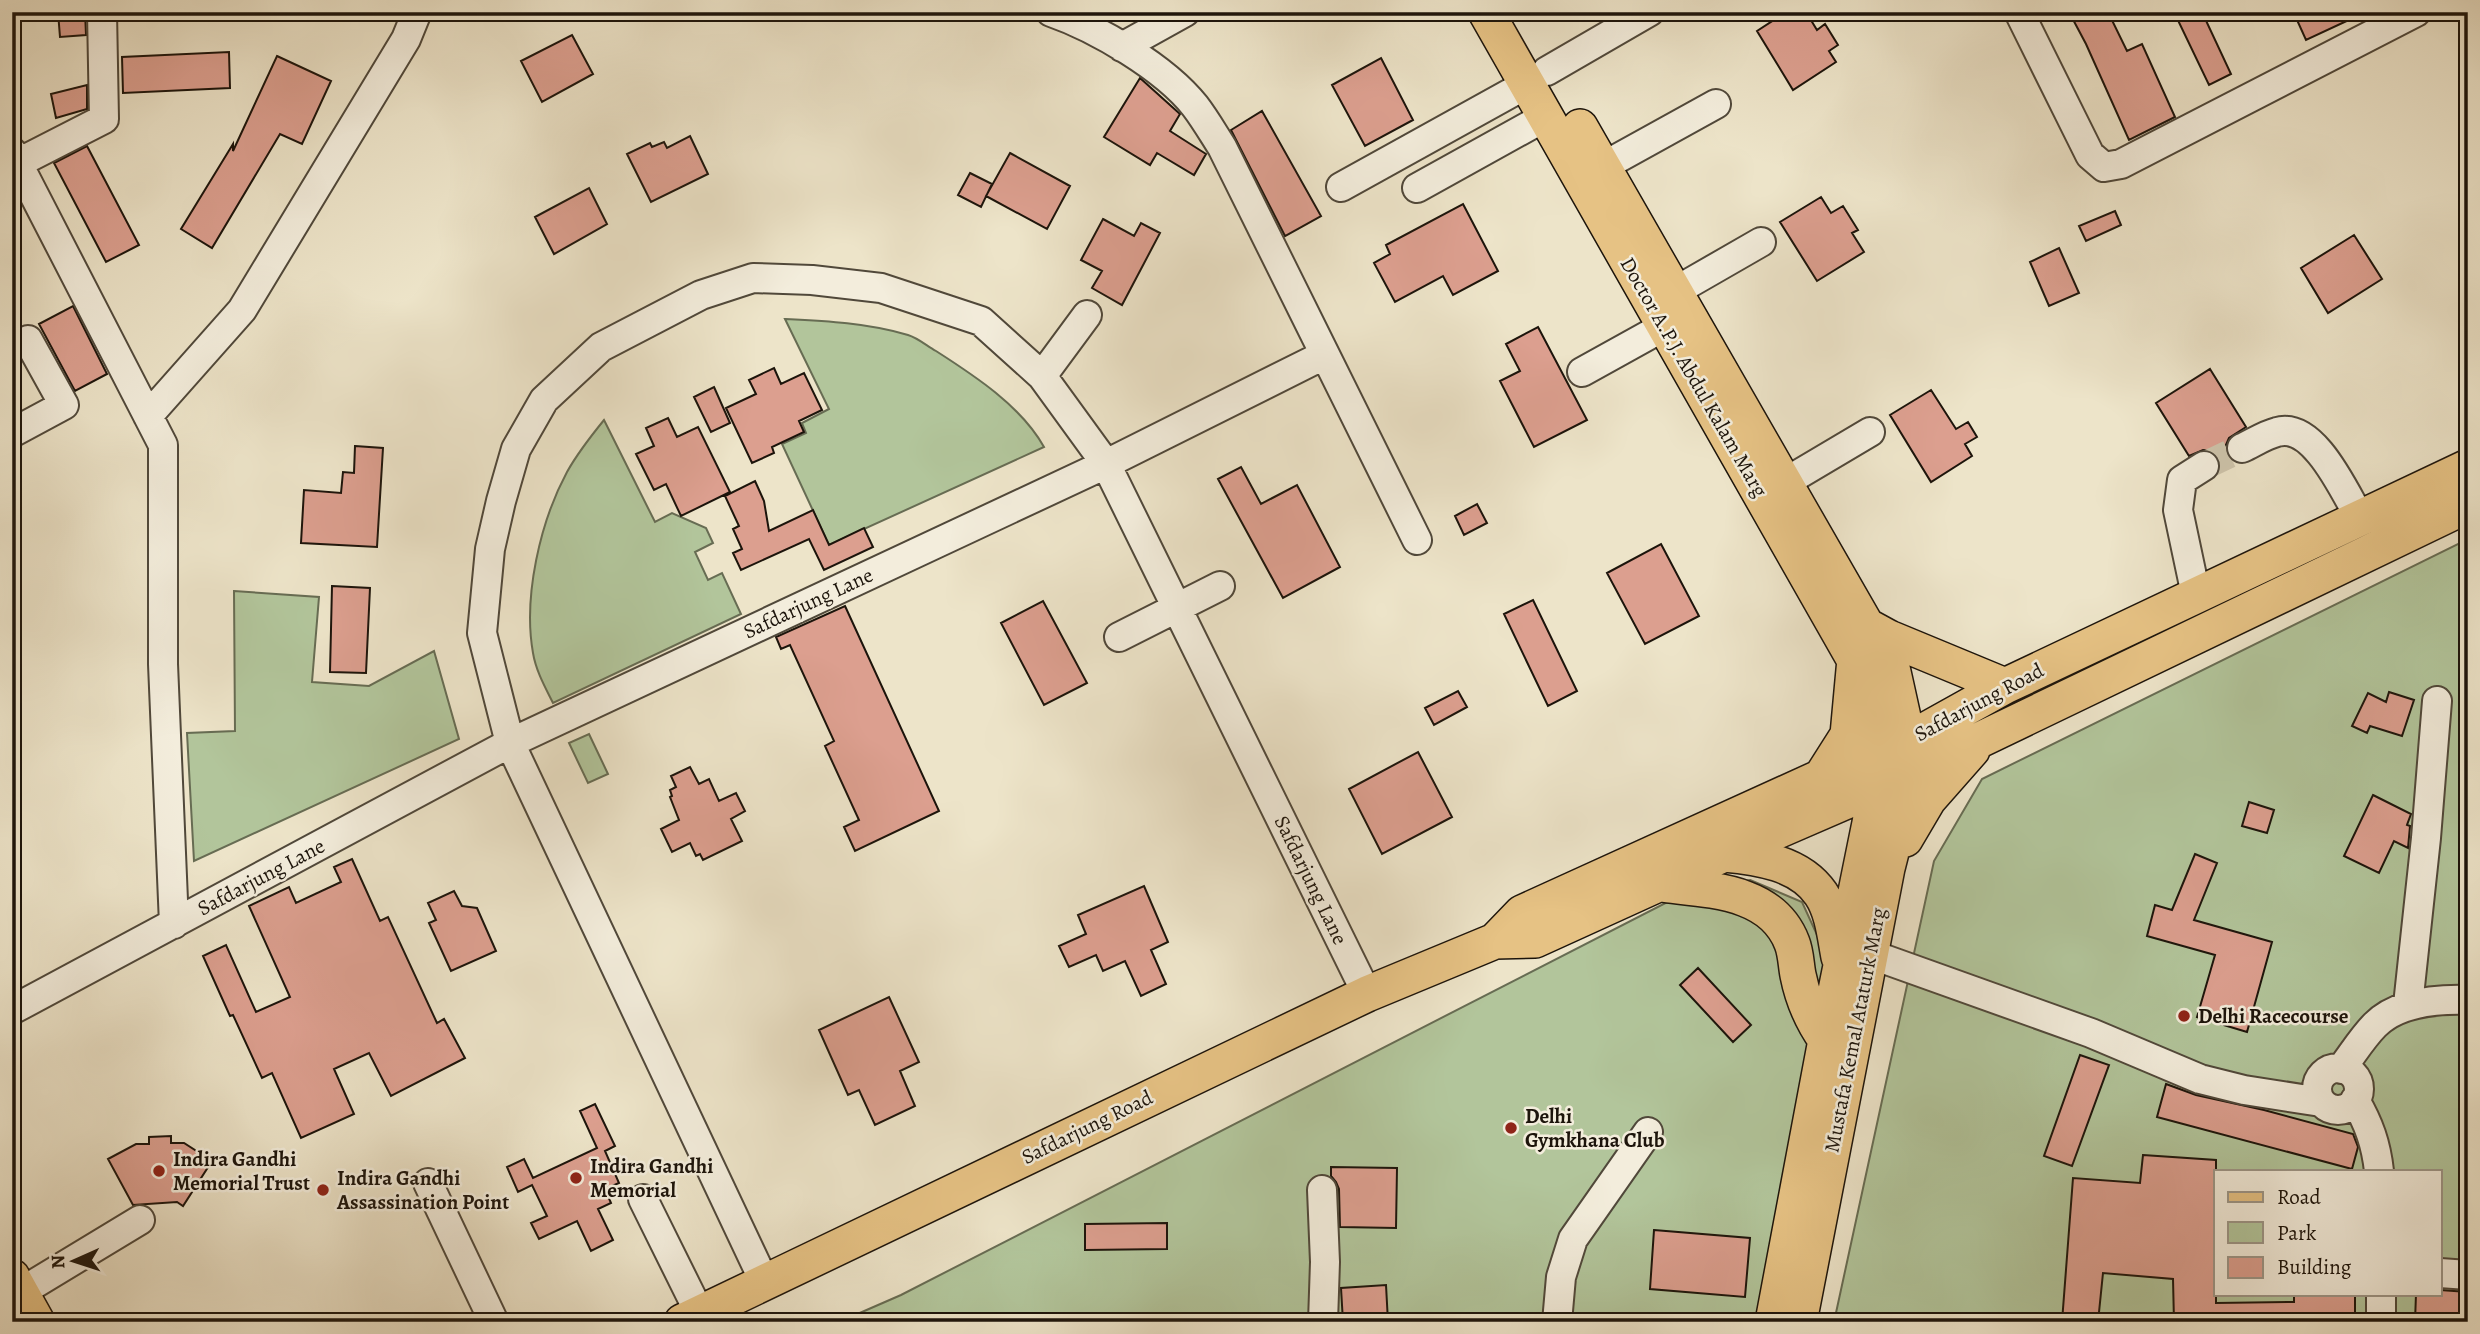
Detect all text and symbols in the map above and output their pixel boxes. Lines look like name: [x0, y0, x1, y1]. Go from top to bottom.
street label: Doctor A.P.J. Abdul Kalam Marg: [1614, 252, 1775, 503]
street label: Safdarjung Lane: [739, 561, 877, 645]
street label: Safdarjung Road: [1909, 656, 2049, 748]
street label: Safdarjung Lane: [1268, 811, 1354, 949]
street label: Safdarjung Lane: [192, 832, 330, 922]
street label: Mustafa Kemal Ataturk Marg: [1818, 905, 1893, 1155]
place label: Delhi Racecourse: [2198, 1002, 2349, 1030]
marker: Delhi Racecourse: [2176, 1008, 2192, 1024]
street label: Safdarjung Road: [1017, 1083, 1158, 1171]
place label: Delhi Gymkhana Club: [1525, 1102, 1665, 1154]
marker: Delhi Gymkhana Club: [1503, 1120, 1519, 1136]
place label: Indira Gandhi Memorial Trust: [173, 1145, 310, 1197]
place label: Indira Gandhi Memorial: [590, 1152, 713, 1204]
marker: Indira Gandhi Memorial Trust: [151, 1163, 167, 1179]
place label: Indira Gandhi Assassination Point: [336, 1164, 509, 1216]
marker: Indira Gandhi Memorial: [568, 1170, 584, 1186]
legend: [2214, 1170, 2442, 1296]
marker: Indira Gandhi Assassination Point: [315, 1182, 331, 1198]
text: Road: [2277, 1183, 2321, 1211]
text: Park: [2277, 1219, 2317, 1247]
north arrow: [38, 1226, 108, 1296]
text: Building: [2277, 1253, 2352, 1281]
text: N: [45, 1254, 71, 1269]

